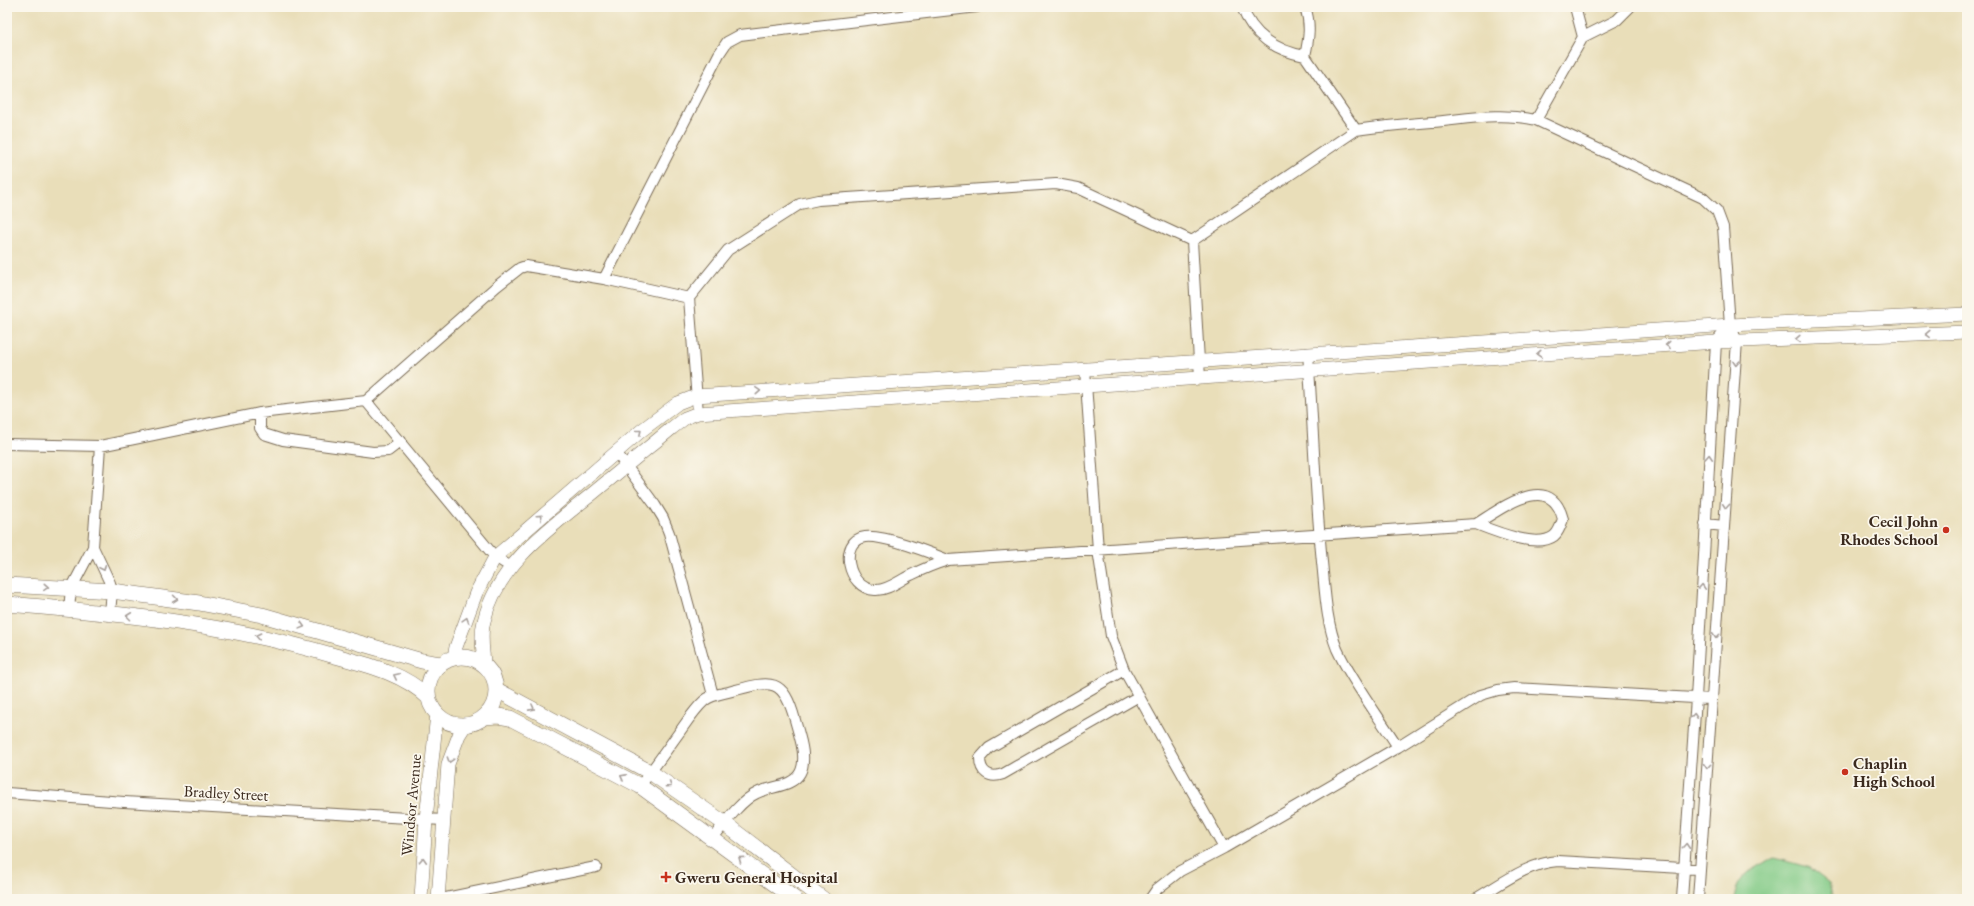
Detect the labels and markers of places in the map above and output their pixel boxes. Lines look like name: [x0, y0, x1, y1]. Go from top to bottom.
place label: Cecil John Rhodes School: [1840, 511, 1938, 550]
marker: Cecil John Rhodes School: [1941, 525, 1951, 535]
place label: Chaplin High School: [1853, 753, 1936, 792]
marker: Chaplin High School: [1840, 767, 1850, 777]
place label: Gweru General Hospital: [675, 867, 838, 888]
marker: Gweru General Hospital: [660, 871, 672, 883]

